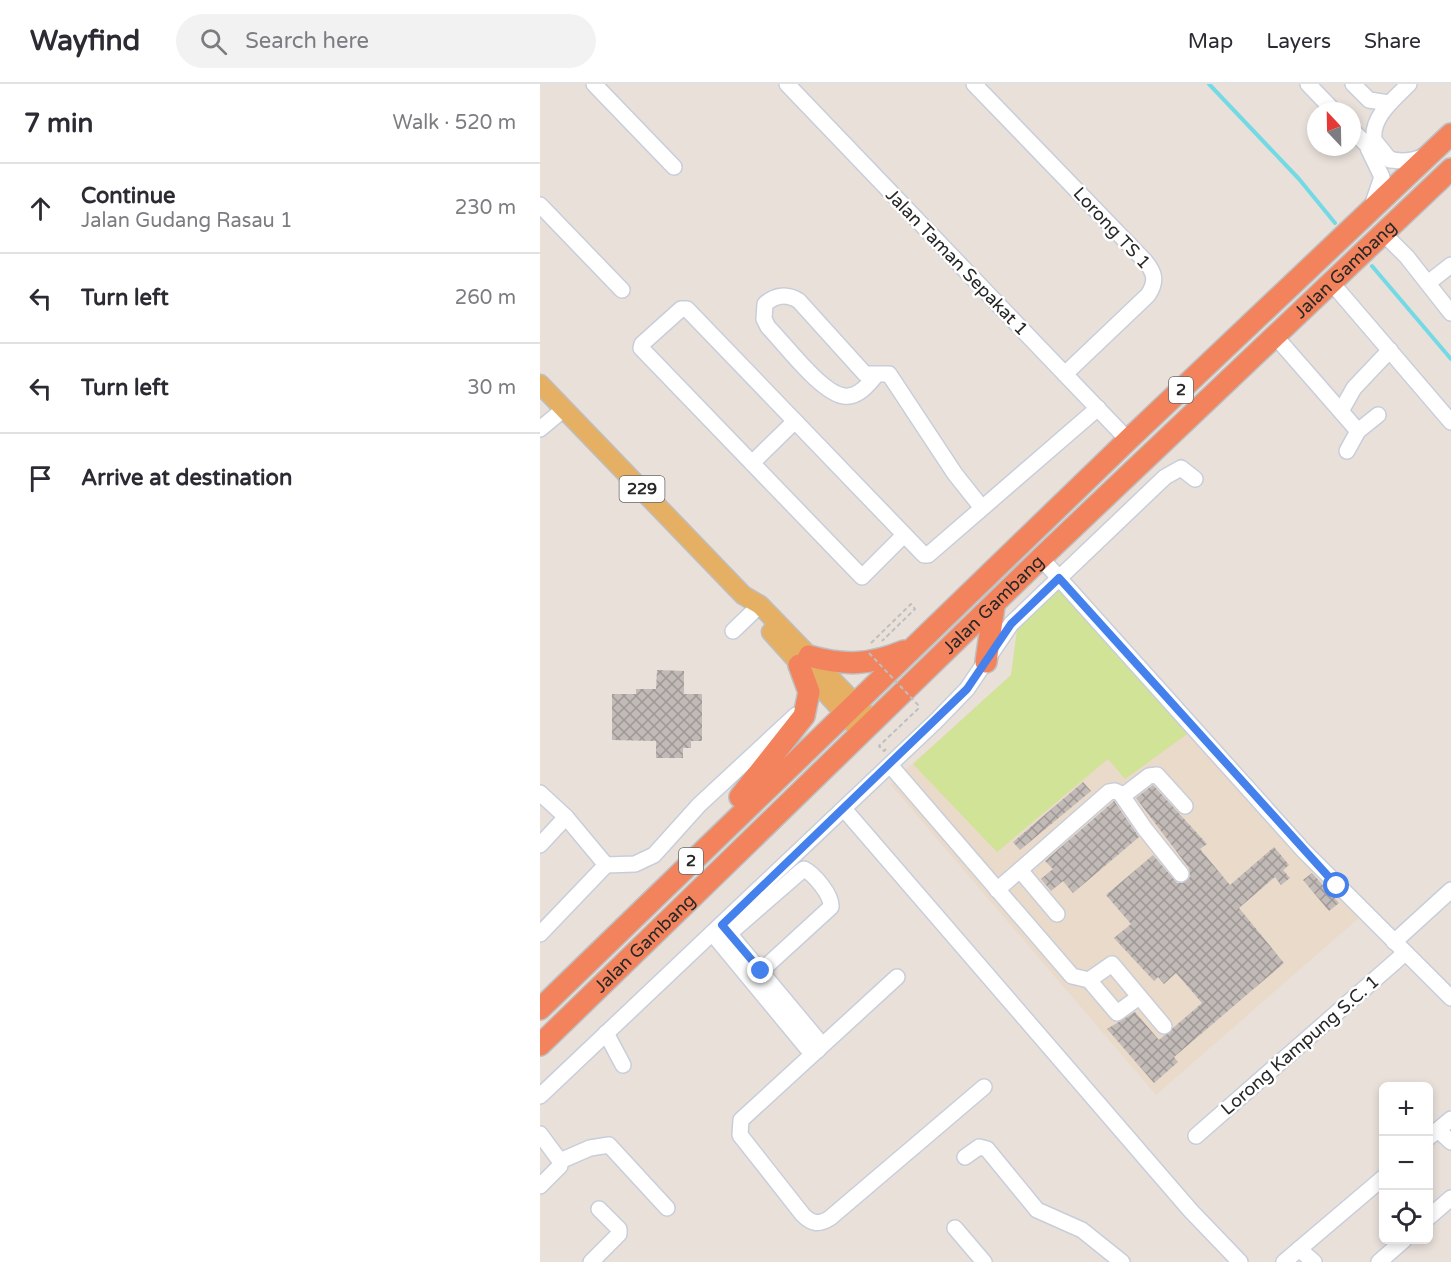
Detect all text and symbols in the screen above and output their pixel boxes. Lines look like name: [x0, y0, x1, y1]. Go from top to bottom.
search box: [176, 14, 596, 68]
text: Wayfind: [30, 24, 140, 58]
icon: search: [197, 25, 230, 58]
text: Search here: [245, 28, 369, 54]
text: Map: [1188, 29, 1233, 54]
text: Layers: [1266, 29, 1331, 54]
text: Share: [1364, 29, 1421, 54]
north arrow: [1307, 102, 1361, 156]
text: 7 min: [24, 108, 93, 139]
text: Walk · 520 m: [393, 111, 516, 135]
street label: Lorong TS 1: [1069, 182, 1155, 274]
text: Continue: [81, 183, 176, 209]
street label: Jalan Taman Sepakat 1: [881, 184, 1033, 340]
icon: ahead: [24, 192, 57, 225]
text: 230 m: [455, 196, 516, 220]
text: Jalan Gudang Rasau 1: [81, 209, 293, 233]
street label: Jalan Gambang: [1289, 216, 1401, 323]
icon: left: [24, 282, 57, 315]
text: Turn left: [81, 285, 169, 311]
text: 260 m: [455, 286, 516, 310]
icon: left: [24, 372, 57, 405]
text: Turn left: [81, 375, 169, 401]
text: 30 m: [467, 376, 516, 400]
road number: 2: [1169, 377, 1193, 403]
icon: arrive: [24, 462, 57, 495]
text: Arrive at destination: [81, 465, 292, 491]
road number: 229: [620, 476, 664, 502]
street label: Jalan Gambang: [938, 550, 1048, 659]
road number: 2: [679, 848, 703, 874]
route start: [1323, 872, 1349, 898]
street label: Jalan Gambang: [589, 889, 700, 997]
route end: [747, 957, 773, 983]
street label: Lorong Kampung S.C. 1: [1216, 970, 1384, 1120]
map controls: [1379, 1082, 1433, 1244]
button: +: [1379, 1082, 1433, 1136]
button: −: [1379, 1136, 1433, 1190]
button: locate: [1379, 1190, 1433, 1244]

